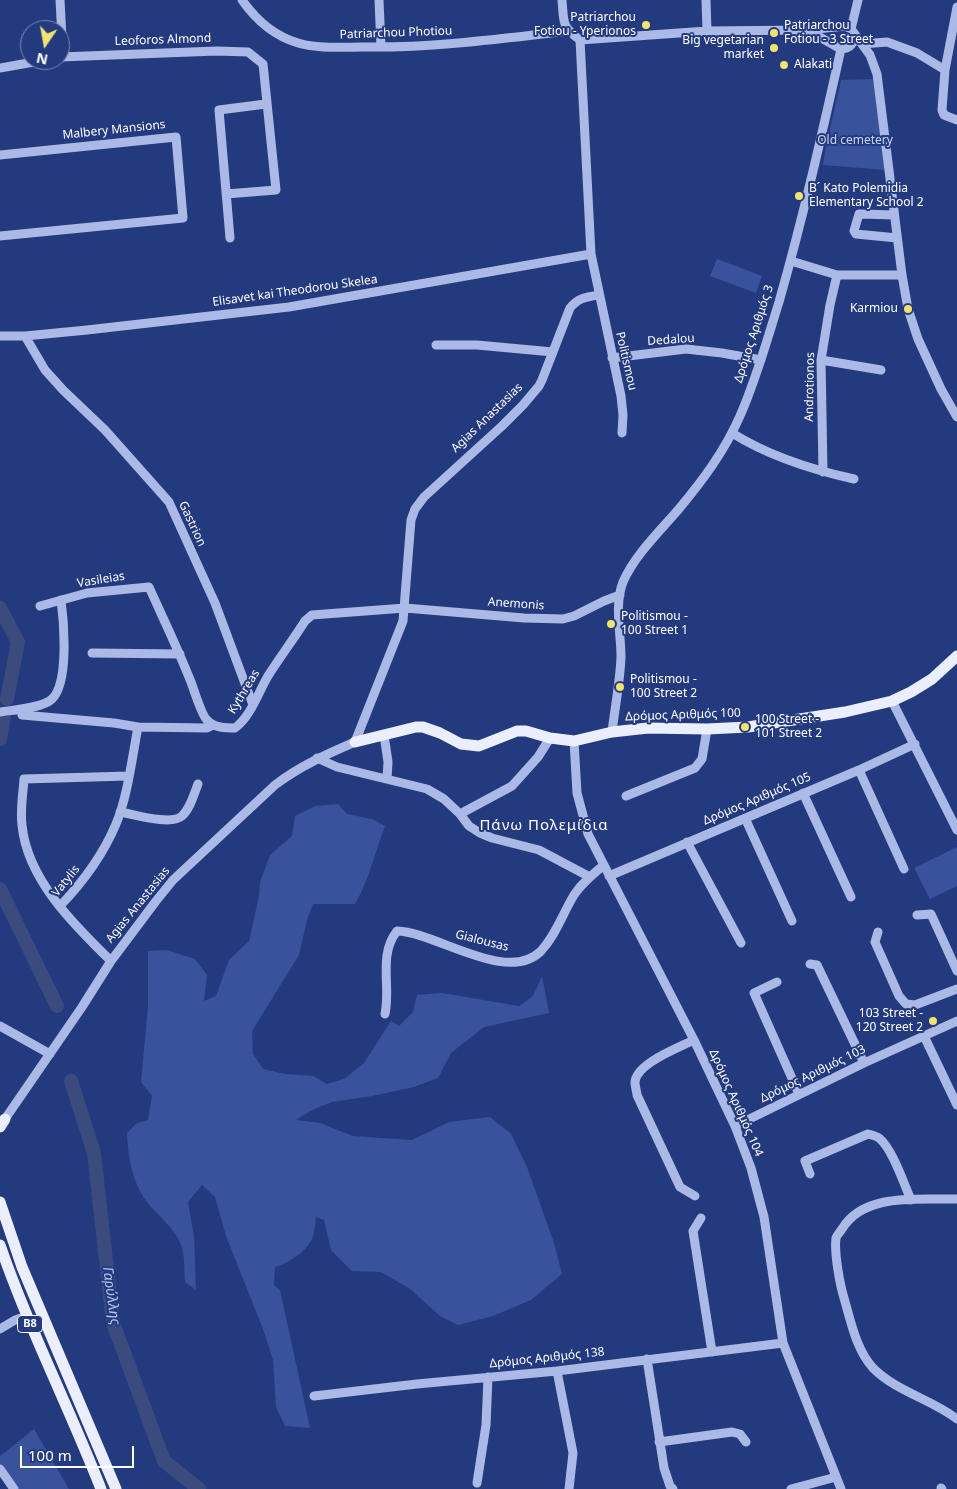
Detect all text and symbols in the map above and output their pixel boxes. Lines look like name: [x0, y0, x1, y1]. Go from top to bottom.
place label: Patriarchou Fotiou - Yperionos: [534, 11, 636, 39]
marker: Patriarchou Fotiou - Yperionos: [640, 19, 652, 31]
place label: Patriarchou Fotiou - 3 Street: [784, 19, 873, 47]
north arrow: [20, 20, 70, 70]
street label: Patriarchou Photiou: [339, 24, 453, 42]
marker: Patriarchou Fotiou - 3 Street: [768, 27, 780, 39]
street label: Leoforos Almond: [114, 31, 212, 49]
place label: Big vegetarian market: [682, 34, 764, 62]
marker: Big vegetarian market: [768, 42, 780, 54]
text: N: [34, 49, 50, 70]
place label: Alakati: [794, 58, 832, 72]
marker: Alakati: [778, 59, 790, 71]
street label: Malbery Mansions: [62, 117, 166, 143]
park label: Old cemetery: [817, 134, 893, 148]
place label: B´ Kato Polemidia Elementary School 2: [809, 182, 924, 210]
marker: B´ Kato Polemidia Elementary School 2: [793, 190, 805, 202]
street label: Elisavet kai Theodorou Skelea: [211, 272, 379, 310]
street label: Δρόμος Αριθμός 3: [731, 283, 777, 385]
place label: Karmiou: [850, 302, 898, 316]
marker: Karmiou: [902, 303, 914, 315]
street label: Politismou: [612, 330, 640, 392]
street label: Dedalou: [647, 331, 695, 349]
street label: Androtionos: [802, 352, 818, 422]
street label: Agias Anastasias: [448, 380, 526, 456]
street label: Gastrion: [175, 499, 209, 549]
street label: Vasileias: [76, 569, 126, 591]
street label: Anemonis: [487, 595, 545, 613]
place label: Politismou - 100 Street 1: [621, 610, 688, 638]
marker: Politismou - 100 Street 1: [605, 618, 617, 630]
street label: Kythreas: [225, 667, 263, 717]
place label: Politismou - 100 Street 2: [630, 673, 697, 701]
marker: Politismou - 100 Street 2: [614, 681, 626, 693]
street label: Δρόμος Αριθμός 100: [625, 706, 741, 724]
place label: 100 Street - 101 Street 2: [755, 713, 822, 741]
marker: 100 Street - 101 Street 2: [739, 721, 751, 733]
street label: Δρόμος Αριθμός 105: [701, 770, 813, 828]
district label: Πάνω Πολεμίδια: [478, 817, 610, 835]
street label: Vatylis: [49, 862, 83, 900]
street label: Agias Anastasias: [103, 864, 173, 946]
street label: Gialousas: [454, 927, 510, 955]
place label: 103 Street - 120 Street 2: [856, 1007, 923, 1035]
marker: 103 Street - 120 Street 2: [927, 1015, 939, 1027]
street label: Δρόμος Αριθμός 103: [758, 1042, 868, 1106]
street label: Δρόμος Αριθμός 104: [706, 1047, 766, 1159]
water label: Γαρύλλης: [99, 1266, 123, 1326]
road number: B8: [18, 1316, 42, 1332]
street label: Δρόμος Αριθμός 138: [489, 1345, 605, 1371]
scale bar: [22, 1436, 136, 1468]
text: 100 m: [28, 1445, 72, 1465]

